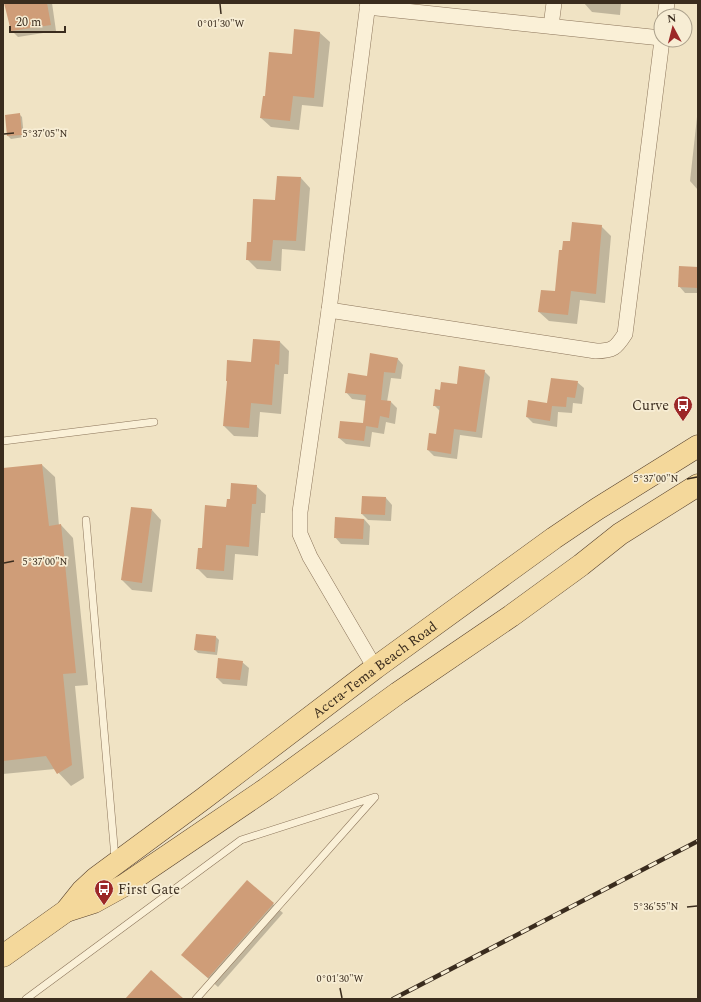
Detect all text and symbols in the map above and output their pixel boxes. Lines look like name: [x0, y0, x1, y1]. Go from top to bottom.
scale bar: [10, 8, 65, 34]
north arrow: [653, 8, 693, 48]
text: N: [666, 10, 677, 28]
text: 20 m: [16, 13, 41, 32]
text: 0°01'30"W: [198, 16, 245, 32]
text: 5°37'05"N: [23, 126, 68, 142]
bus stop icon: Curve: [672, 394, 694, 422]
place label: Curve: [632, 395, 669, 416]
text: 5°37'00"N: [634, 471, 679, 487]
text: 5°37'00"N: [23, 554, 68, 570]
street label: Accra-Tema Beach Road: [308, 616, 442, 723]
bus stop icon: First Gate: [93, 878, 115, 906]
place label: First Gate: [118, 879, 180, 900]
text: 5°36'55"N: [634, 899, 679, 915]
text: 0°01'30"W: [317, 971, 364, 987]

